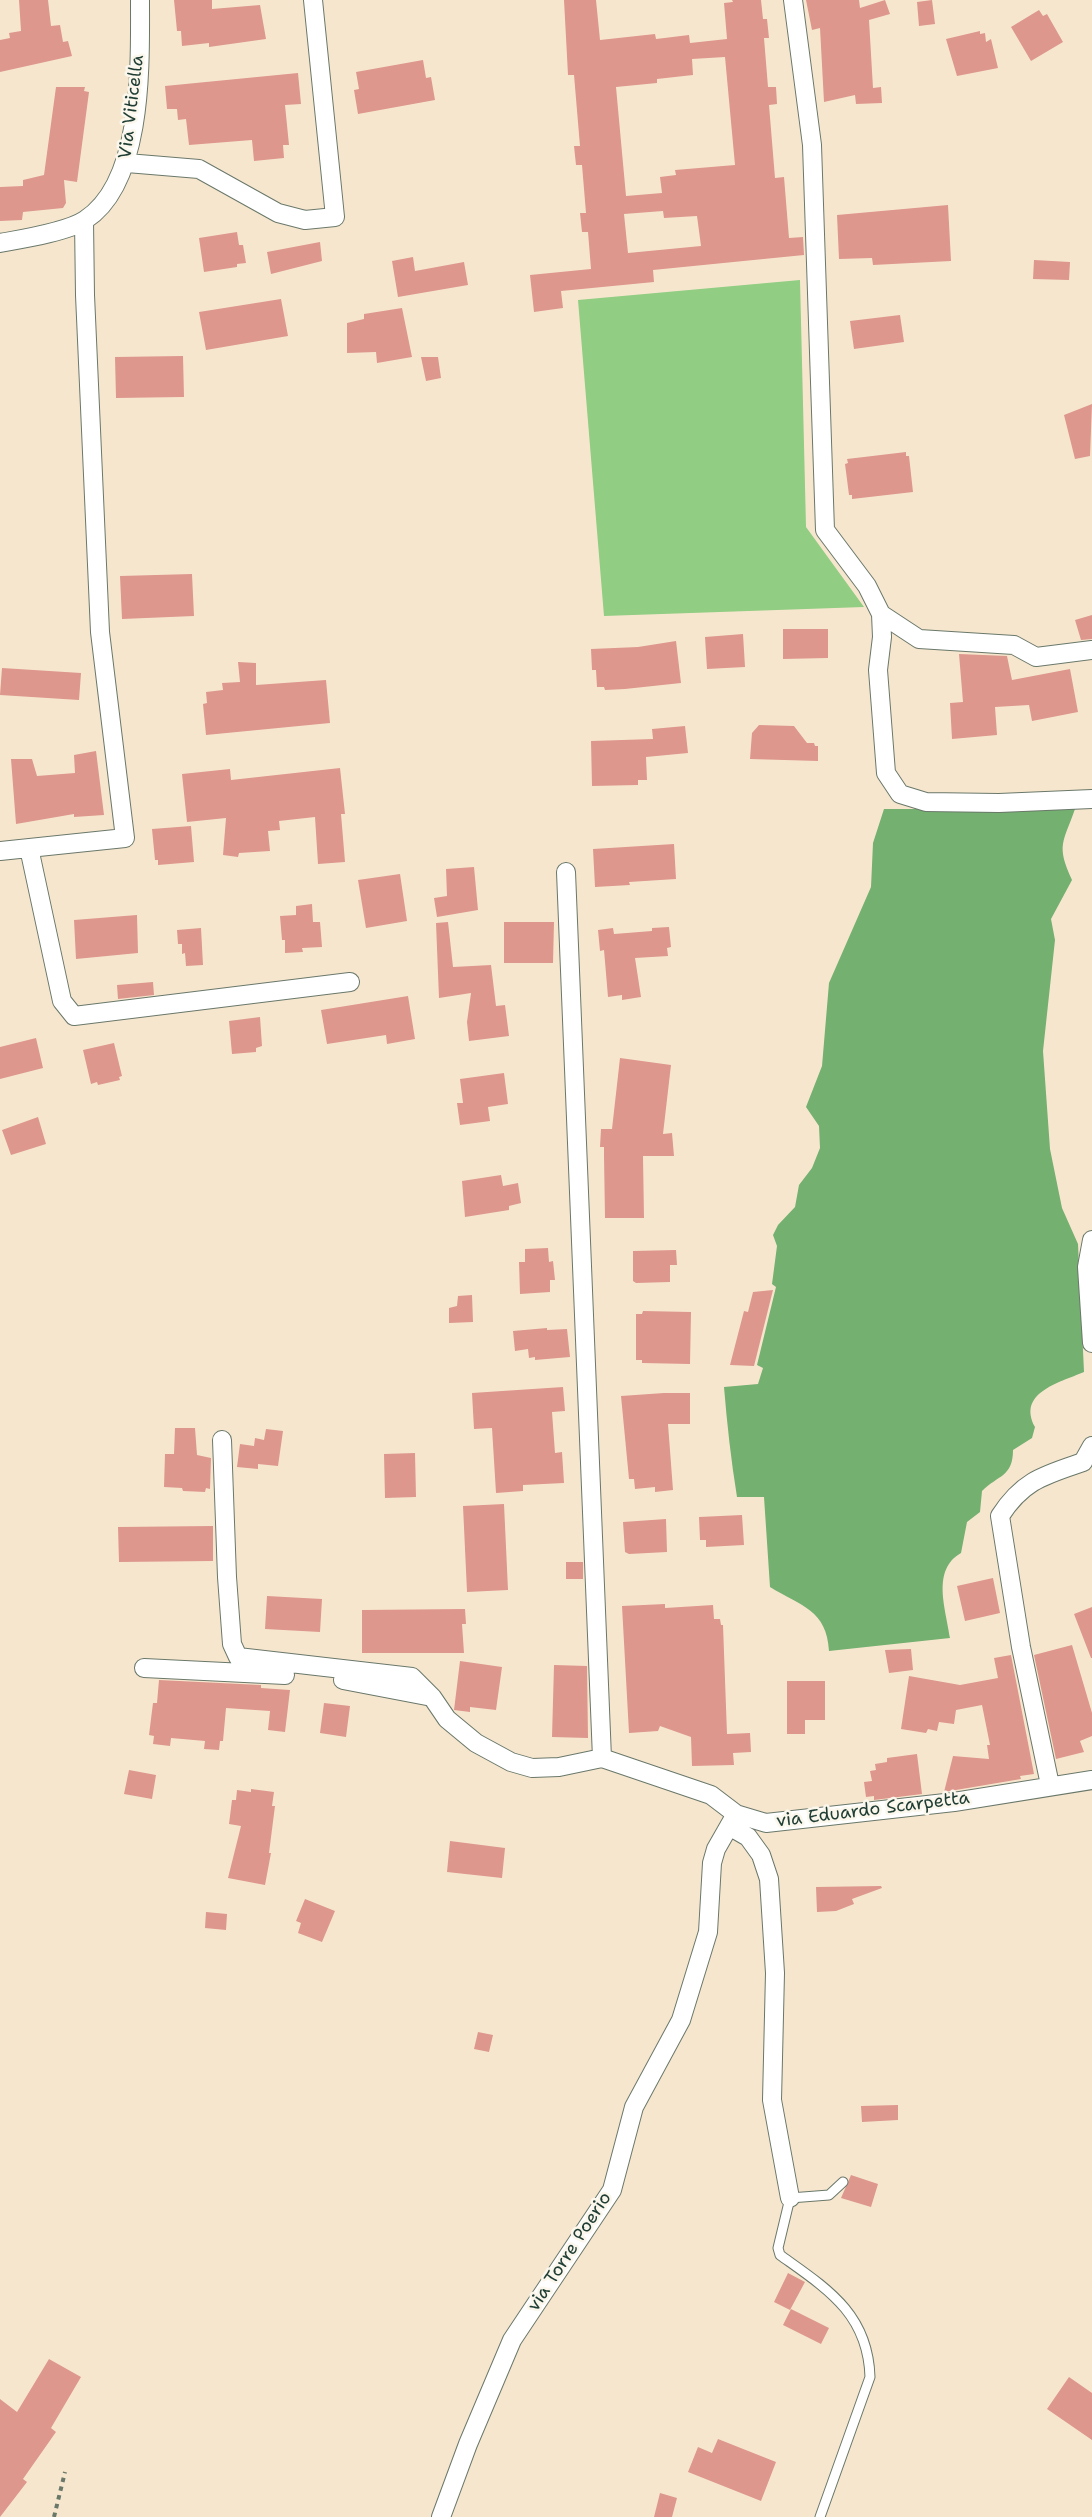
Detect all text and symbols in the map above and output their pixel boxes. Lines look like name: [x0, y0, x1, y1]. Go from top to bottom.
street label: Via Viticella: [115, 54, 149, 160]
street label: via Eduardo Scarpetta: [775, 1787, 971, 1833]
street label: via Torre Poerio: [524, 2188, 616, 2316]

